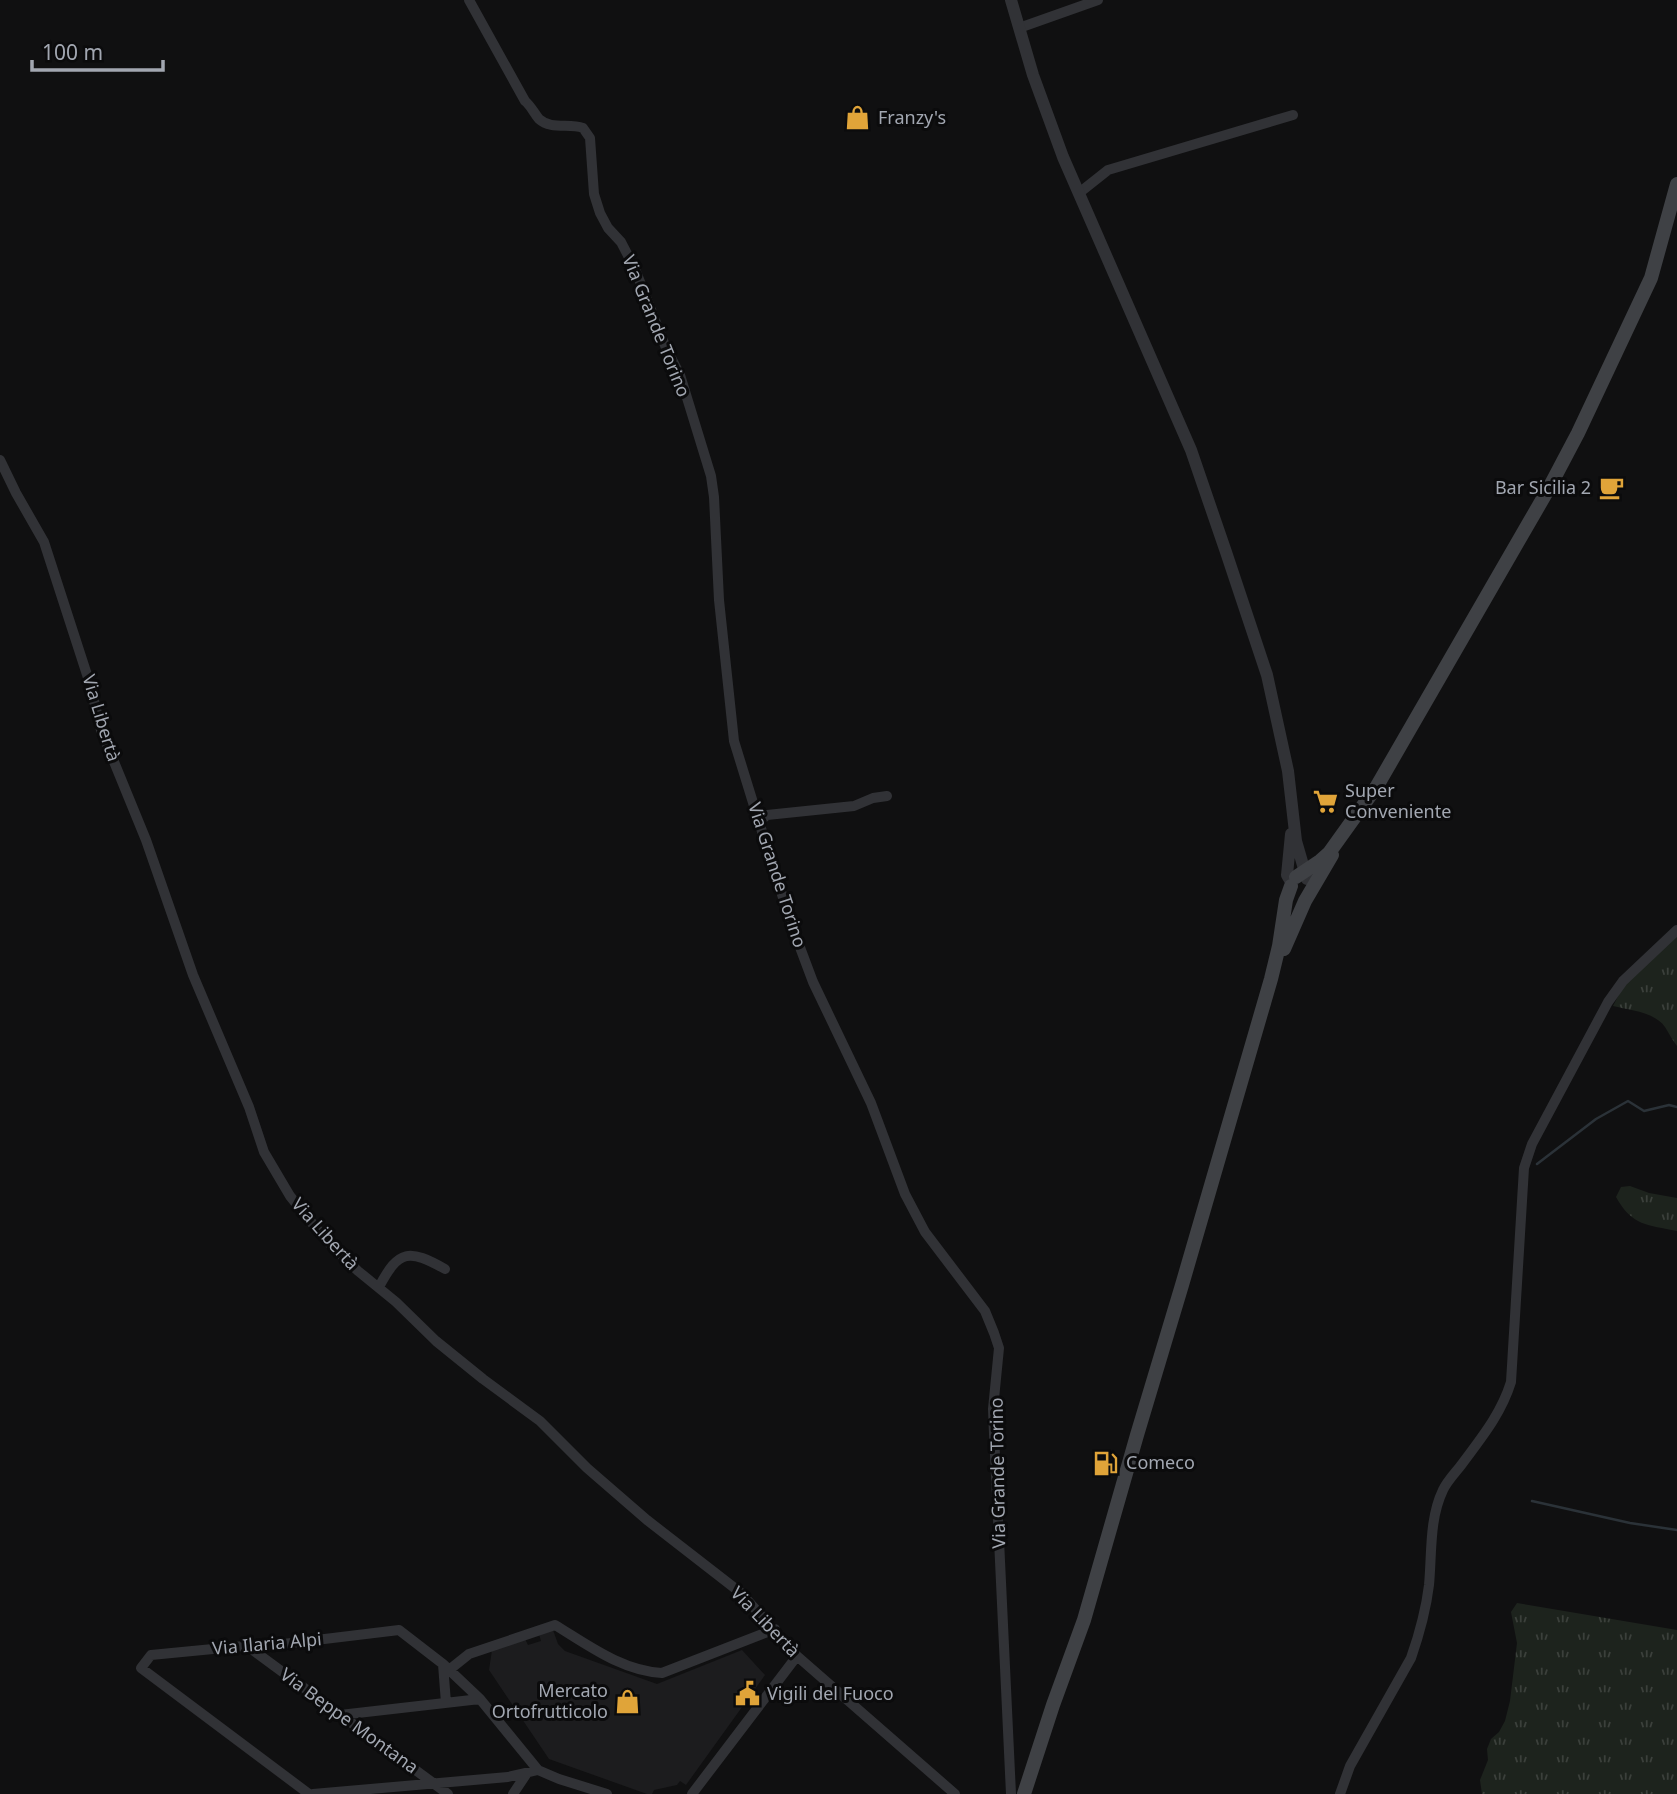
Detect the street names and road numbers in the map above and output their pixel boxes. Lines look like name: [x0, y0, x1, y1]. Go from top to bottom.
street label: Via Grande Torino: [617, 251, 696, 400]
street label: Via Libertà: [77, 671, 127, 764]
street label: Via Grande Torino: [743, 799, 813, 950]
street label: Via Libertà: [287, 1192, 365, 1275]
street label: Via Grande Torino: [984, 1397, 1010, 1549]
street label: Via Libertà: [726, 1581, 805, 1662]
street label: Via Ilaria Alpi: [211, 1626, 323, 1660]
street label: Via Beppe Montana: [276, 1662, 423, 1778]

